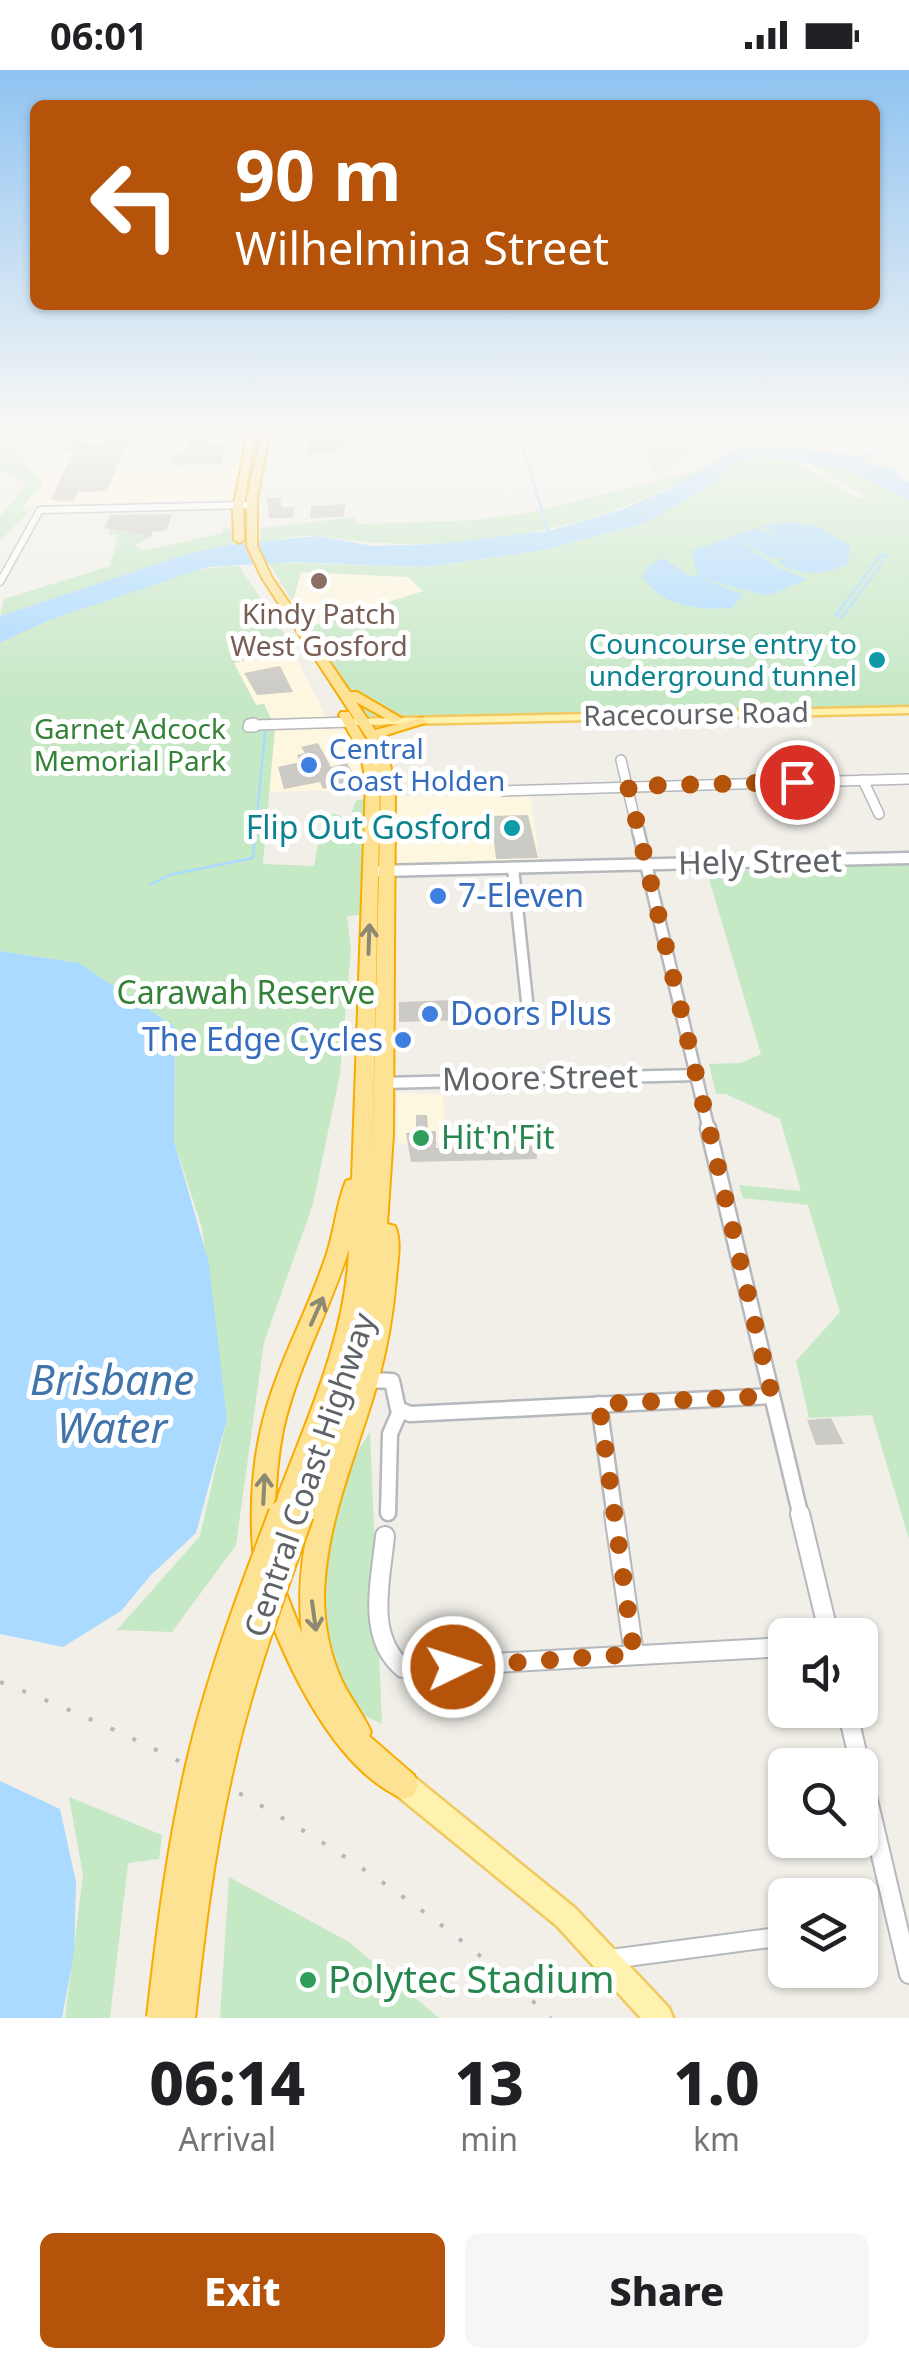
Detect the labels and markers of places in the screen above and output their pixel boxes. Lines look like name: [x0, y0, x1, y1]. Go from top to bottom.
marker: Kindy Patch West Gosford: [308, 570, 330, 592]
place label: Kindy Patch West Gosford: [230, 594, 408, 664]
place label: Councourse entry to underground tunnel: [589, 624, 857, 694]
marker: Councourse entry to underground tunnel: [866, 649, 888, 671]
place label: Central Coast Holden: [329, 729, 505, 799]
pin: [755, 740, 840, 825]
marker: Central Coast Holden: [298, 754, 320, 776]
place label: Flip Out Gosford: [246, 805, 492, 848]
marker: Flip Out Gosford: [501, 817, 523, 839]
place label: 7-Eleven: [458, 873, 584, 916]
marker: 7-Eleven: [427, 885, 449, 907]
place label: Doors Plus: [450, 991, 612, 1034]
marker: Doors Plus: [419, 1003, 441, 1025]
place label: The Edge Cycles: [142, 1017, 383, 1060]
marker: The Edge Cycles: [392, 1029, 414, 1051]
place label: Hit'n'Fit: [441, 1115, 554, 1158]
marker: Hit'n'Fit: [410, 1127, 432, 1149]
place label: Polytec Stadium: [328, 1952, 615, 2004]
marker: Polytec Stadium: [297, 1969, 319, 1991]

